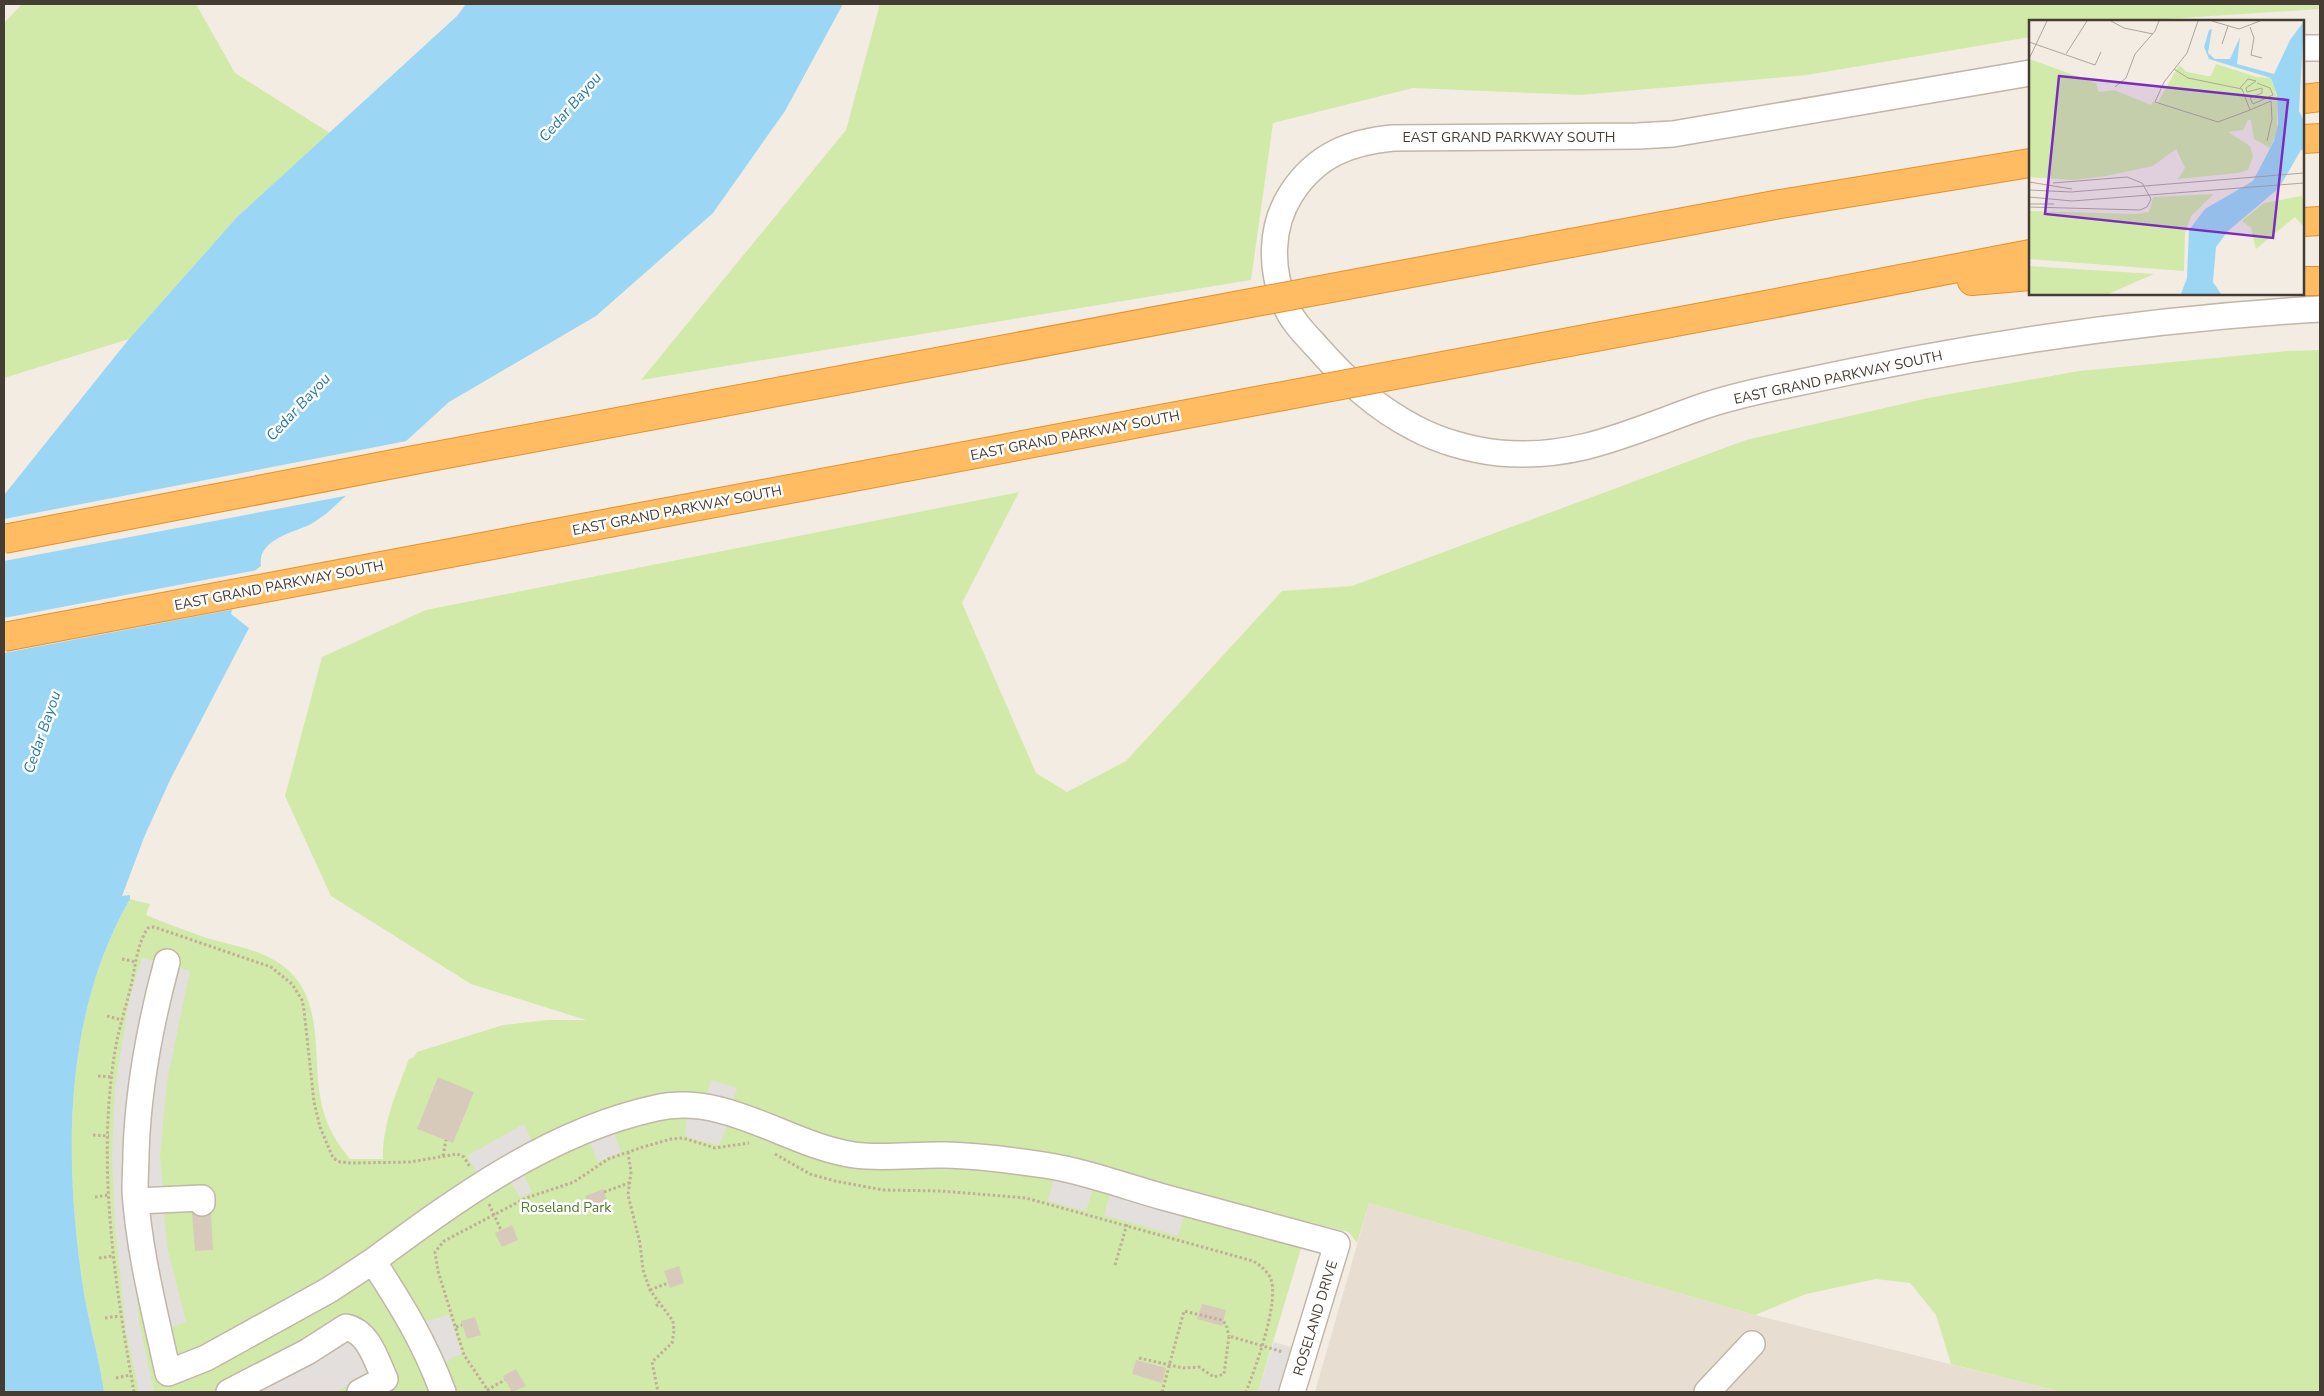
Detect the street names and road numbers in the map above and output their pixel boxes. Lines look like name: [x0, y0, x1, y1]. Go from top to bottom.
street label: EAST GRAND PARKWAY SOUTH: [1403, 128, 1615, 147]
street label: EAST GRAND PARKWAY SOUTH: [1732, 346, 1944, 409]
street label: EAST GRAND PARKWAY SOUTH: [969, 406, 1181, 465]
street label: EAST GRAND PARKWAY SOUTH: [571, 481, 783, 540]
street label: EAST GRAND PARKWAY SOUTH: [173, 556, 385, 615]
street label: ROSELAND DRIVE: [1289, 1258, 1342, 1378]

